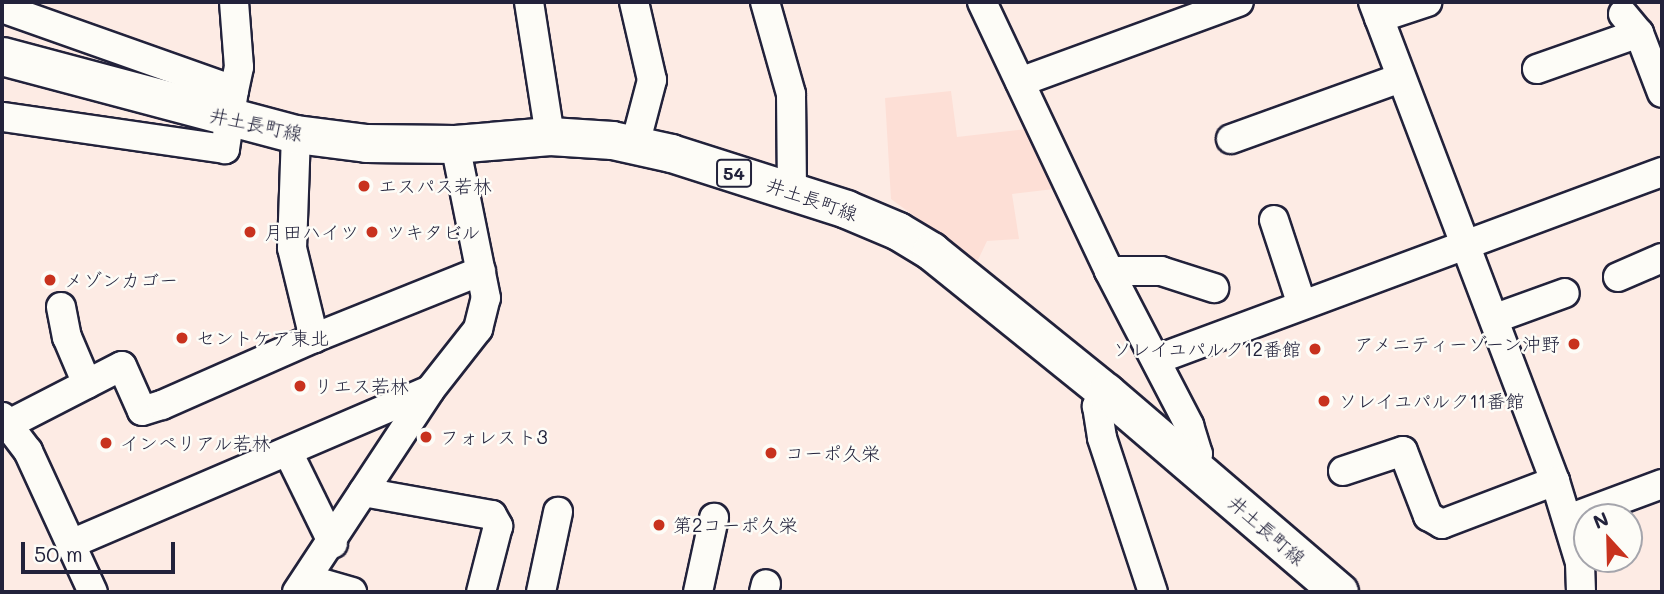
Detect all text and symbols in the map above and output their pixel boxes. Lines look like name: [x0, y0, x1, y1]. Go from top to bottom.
street label: 井土長町線: [207, 103, 305, 145]
road number: 54: [715, 158, 753, 188]
street label: 井土長町線: [763, 173, 861, 225]
place label: エスパス若林: [378, 175, 492, 197]
marker: エスパス若林: [356, 178, 372, 194]
place label: 月田ハイツ: [264, 221, 359, 243]
place label: ツキタビル: [386, 221, 481, 243]
marker: 月田ハイツ: [242, 224, 258, 240]
marker: ツキタビル: [364, 224, 380, 240]
place label: メゾンカゴー: [64, 269, 178, 291]
marker: メゾンカゴー: [42, 272, 58, 288]
place label: セントケア東北: [196, 327, 329, 349]
marker: セントケア東北: [174, 330, 190, 346]
place label: アメニティーゾーン沖野: [1353, 333, 1560, 355]
marker: アメニティーゾーン沖野: [1566, 336, 1582, 352]
place label: ソレイユパルク12番館: [1111, 338, 1301, 360]
marker: ソレイユパルク12番館: [1307, 341, 1323, 357]
place label: リエス若林: [314, 375, 409, 397]
marker: リエス若林: [292, 378, 308, 394]
place label: ソレイユパルク11番館: [1338, 390, 1526, 412]
marker: ソレイユパルク11番館: [1316, 393, 1332, 409]
place label: フォレスト3: [440, 426, 546, 448]
marker: フォレスト3: [418, 429, 434, 445]
place label: インペリアル若林: [120, 432, 272, 454]
marker: インペリアル若林: [98, 435, 114, 451]
place label: コーポ久栄: [785, 442, 880, 464]
marker: コーポ久栄: [763, 445, 779, 461]
street label: 井土長町線: [1224, 490, 1310, 570]
north arrow: [1573, 503, 1643, 573]
text: N: [1589, 506, 1612, 534]
place label: 第2コーポ久栄: [673, 514, 798, 536]
marker: 第2コーポ久栄: [651, 517, 667, 533]
scale bar: [24, 528, 178, 572]
text: 50 m: [34, 540, 83, 567]

